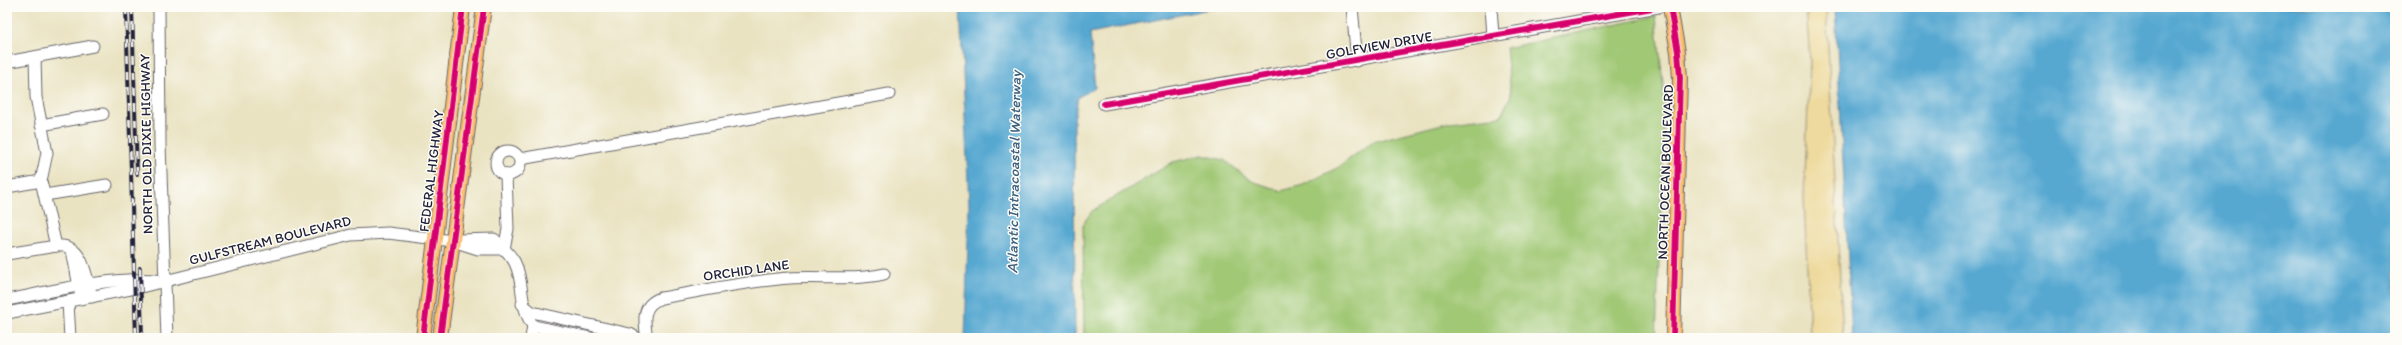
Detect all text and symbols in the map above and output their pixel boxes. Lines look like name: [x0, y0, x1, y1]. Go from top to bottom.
street label: GOLFVIEW DRIVE: [1325, 28, 1434, 63]
street label: NORTH OLD DIXIE HIGHWAY: [136, 54, 157, 234]
water label: Atlantic Intracoastal Waterway: [1003, 69, 1025, 273]
street label: NORTH OCEAN BOULEVARD: [1654, 84, 1677, 260]
street label: FEDERAL HIGHWAY: [416, 109, 447, 233]
street label: GULFSTREAM BOULEVARD: [187, 212, 353, 269]
street label: ORCHID LANE: [702, 256, 790, 285]

